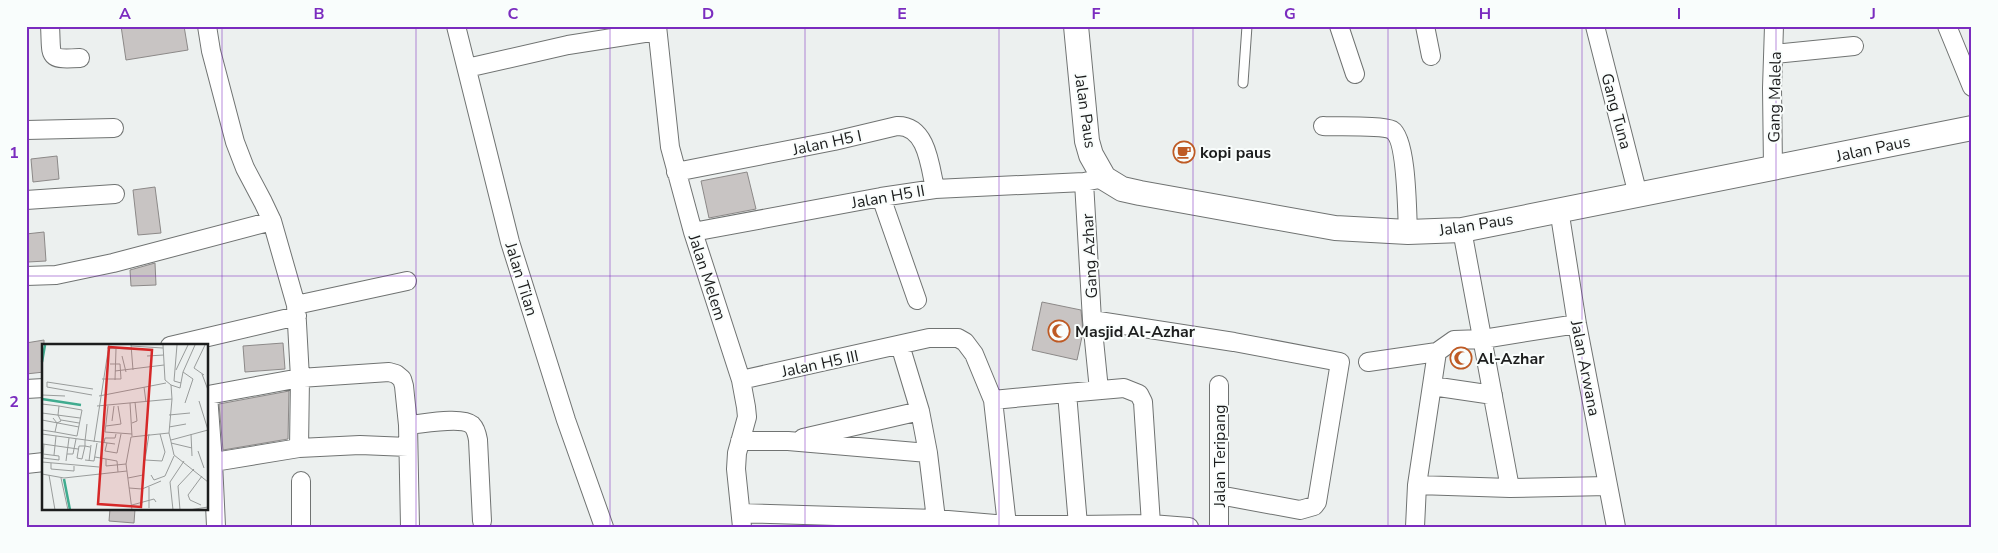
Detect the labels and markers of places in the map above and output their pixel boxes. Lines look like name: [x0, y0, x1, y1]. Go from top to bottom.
cafe icon: kopi paus: [1172, 140, 1196, 164]
place label: kopi paus: [1200, 142, 1271, 164]
mosque icon: Masjid Al-Azhar: [1047, 319, 1071, 343]
place label: Masjid Al-Azhar: [1075, 321, 1196, 343]
mosque icon: Al-Azhar: [1449, 346, 1473, 370]
place label: Al-Azhar: [1477, 348, 1545, 370]

